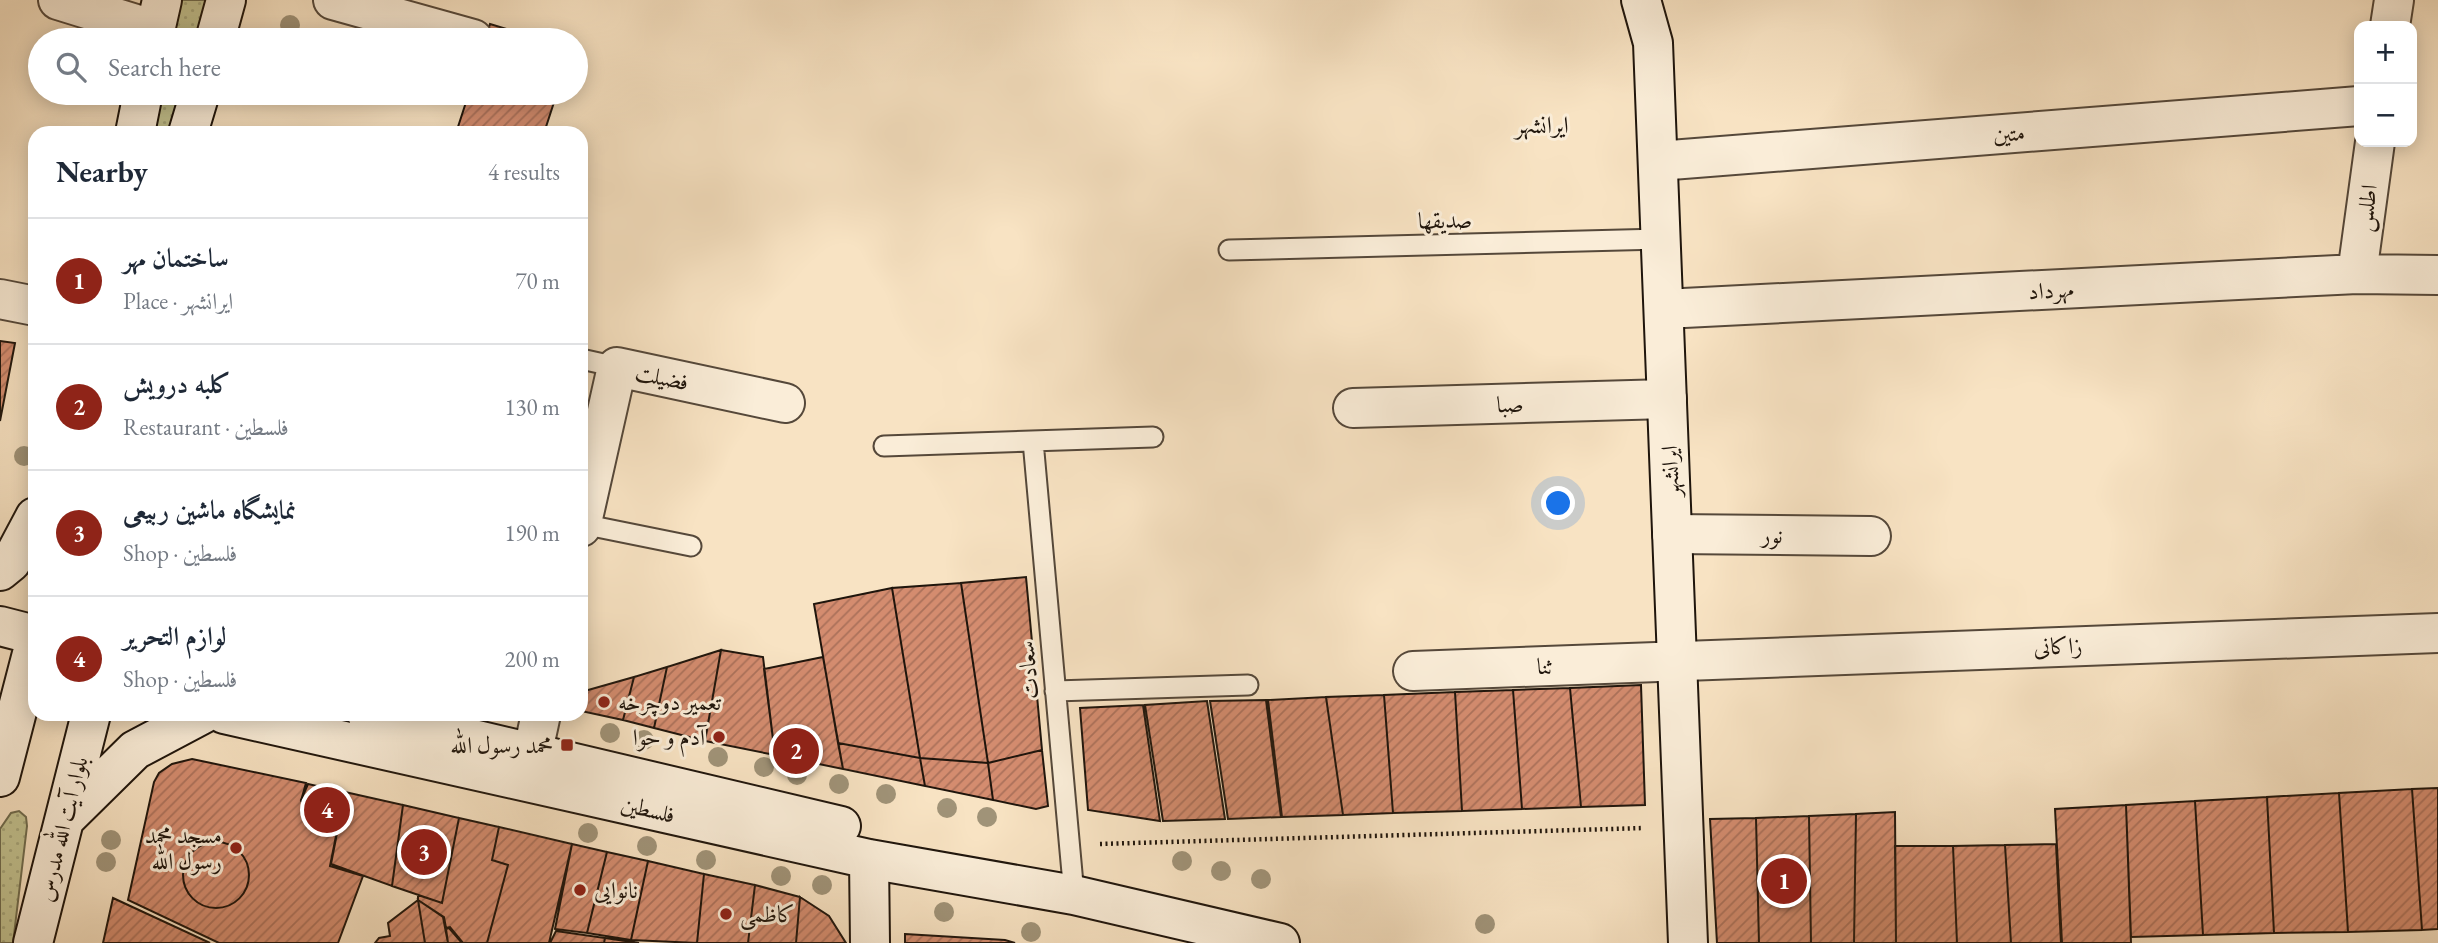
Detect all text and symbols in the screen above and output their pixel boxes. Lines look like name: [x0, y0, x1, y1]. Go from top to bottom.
map controls: [2354, 21, 2417, 147]
button: +: [2354, 21, 2417, 84]
search box: [28, 28, 588, 105]
icon: search: [52, 48, 90, 86]
text: Search here: [108, 50, 221, 84]
button: −: [2354, 84, 2417, 147]
district label: ایرانشهر: [1512, 109, 1569, 140]
street label: متین: [1992, 117, 2026, 149]
text: Nearby: [56, 152, 148, 191]
text: 4 results: [488, 157, 560, 187]
street label: اطلس: [2348, 182, 2385, 234]
street label: صدیقها: [1418, 205, 1472, 235]
text: ساختمان مهر: [123, 241, 229, 275]
text: 1: [73, 266, 85, 296]
text: 70 m: [515, 266, 560, 296]
street label: مهرداد: [2027, 274, 2075, 306]
text: Place · ایرانشهر: [123, 286, 233, 316]
street label: فضیلت: [633, 357, 691, 397]
text: کلبه درویش: [123, 367, 231, 401]
street label: صبا: [1496, 389, 1524, 419]
text: 2: [73, 392, 85, 422]
text: 130 m: [504, 392, 560, 422]
text: Restaurant · فلسطین: [123, 412, 289, 442]
street label: ایرانشهر: [1654, 445, 1686, 499]
your location: [1541, 486, 1575, 520]
text: نمایشگاه ماشین ربیعی: [123, 493, 296, 527]
text: 3: [73, 518, 85, 548]
text: 190 m: [504, 518, 560, 548]
street label: نور: [1759, 520, 1783, 550]
text: Shop · فلسطین: [123, 538, 237, 568]
text: لوازم التحریر: [123, 619, 226, 653]
street label: زاکانی: [2033, 630, 2083, 662]
street label: سعادت: [1011, 640, 1045, 700]
text: 4: [73, 644, 85, 674]
text: 200 m: [504, 644, 560, 674]
street label: ثنا: [1536, 651, 1554, 681]
text: Shop · فلسطین: [123, 664, 237, 694]
place label: تعمیر دوچرخه: [618, 687, 722, 717]
marker: تعمیر دوچرخه: [596, 694, 612, 710]
place label: آدم و حوا: [633, 722, 708, 757]
pin: 2: [773, 725, 819, 777]
place label: محمد رسول الله: [450, 727, 553, 760]
marker: آدم و حوا: [711, 729, 727, 745]
marker: محمد رسول الله: [559, 737, 575, 753]
street label: بلوار آیت الله مدرس: [27, 752, 95, 905]
pin: 4: [304, 784, 350, 836]
street label: فلسطین: [618, 788, 678, 830]
place label: مسجد محمد رسول الله: [145, 820, 222, 876]
pin: 3: [401, 826, 447, 878]
marker: مسجد محمد رسول الله: [228, 840, 244, 856]
pin: 1: [1761, 855, 1807, 907]
place label: نانوایی: [594, 875, 638, 905]
marker: نانوایی: [572, 882, 588, 898]
place label: کاظمی: [740, 899, 795, 930]
marker: کاظمی: [718, 906, 734, 922]

